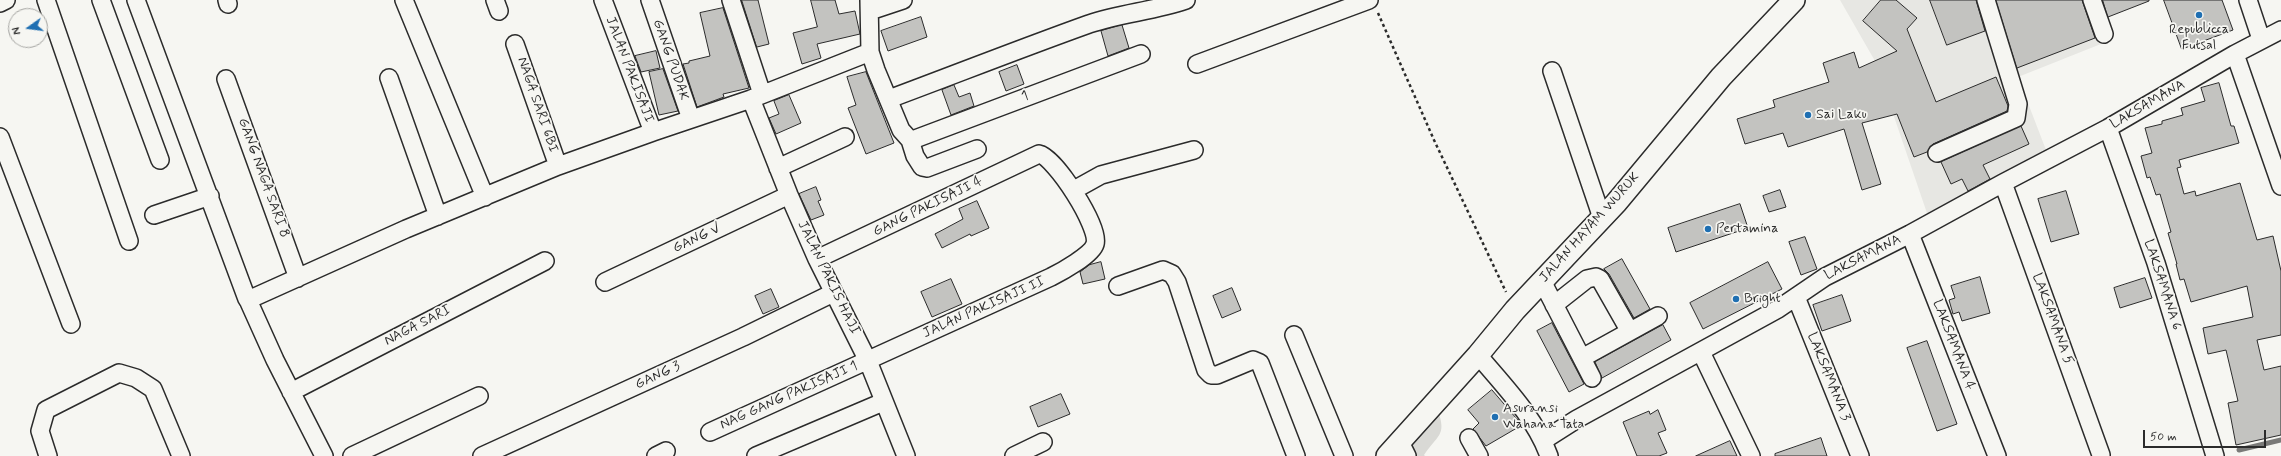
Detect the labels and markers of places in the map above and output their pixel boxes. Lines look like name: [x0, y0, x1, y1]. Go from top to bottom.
marker: Republicca Futsal: [2194, 10, 2204, 20]
place label: Republicca Futsal: [2169, 22, 2229, 54]
place label: Sai Laku: [1816, 107, 1867, 123]
marker: Sai Laku: [1803, 110, 1813, 120]
place label: Pertamina: [1716, 221, 1778, 237]
marker: Pertamina: [1703, 224, 1713, 234]
place label: Bright: [1744, 291, 1781, 307]
marker: Bright: [1731, 294, 1741, 304]
place label: Asuransi Wahana Tata: [1503, 401, 1584, 434]
marker: Asuransi Wahana Tata: [1490, 412, 1500, 422]

